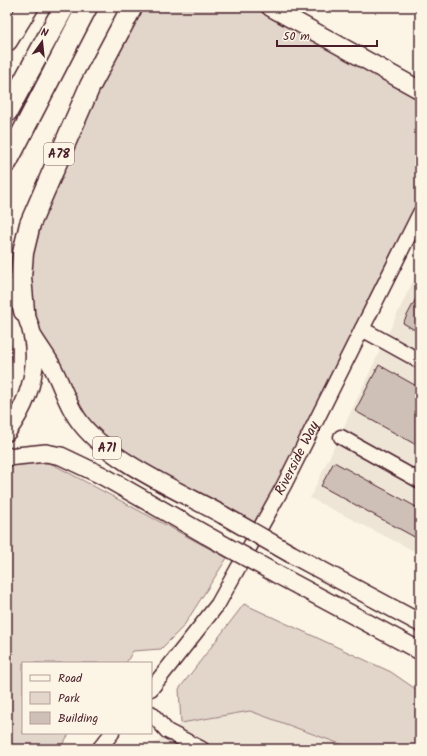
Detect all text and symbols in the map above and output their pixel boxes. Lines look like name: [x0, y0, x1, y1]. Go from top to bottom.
north arrow: [22, 22, 62, 62]
scale bar: [277, 22, 377, 48]
text: N: [39, 24, 50, 43]
text: 50 m: [283, 27, 310, 46]
road number: A78: [44, 143, 74, 165]
street label: Riverside Way: [269, 417, 325, 500]
road number: A71: [93, 437, 121, 459]
legend: [22, 662, 152, 734]
text: Road: [58, 669, 83, 688]
text: Park: [58, 689, 80, 708]
text: Building: [58, 709, 98, 728]

